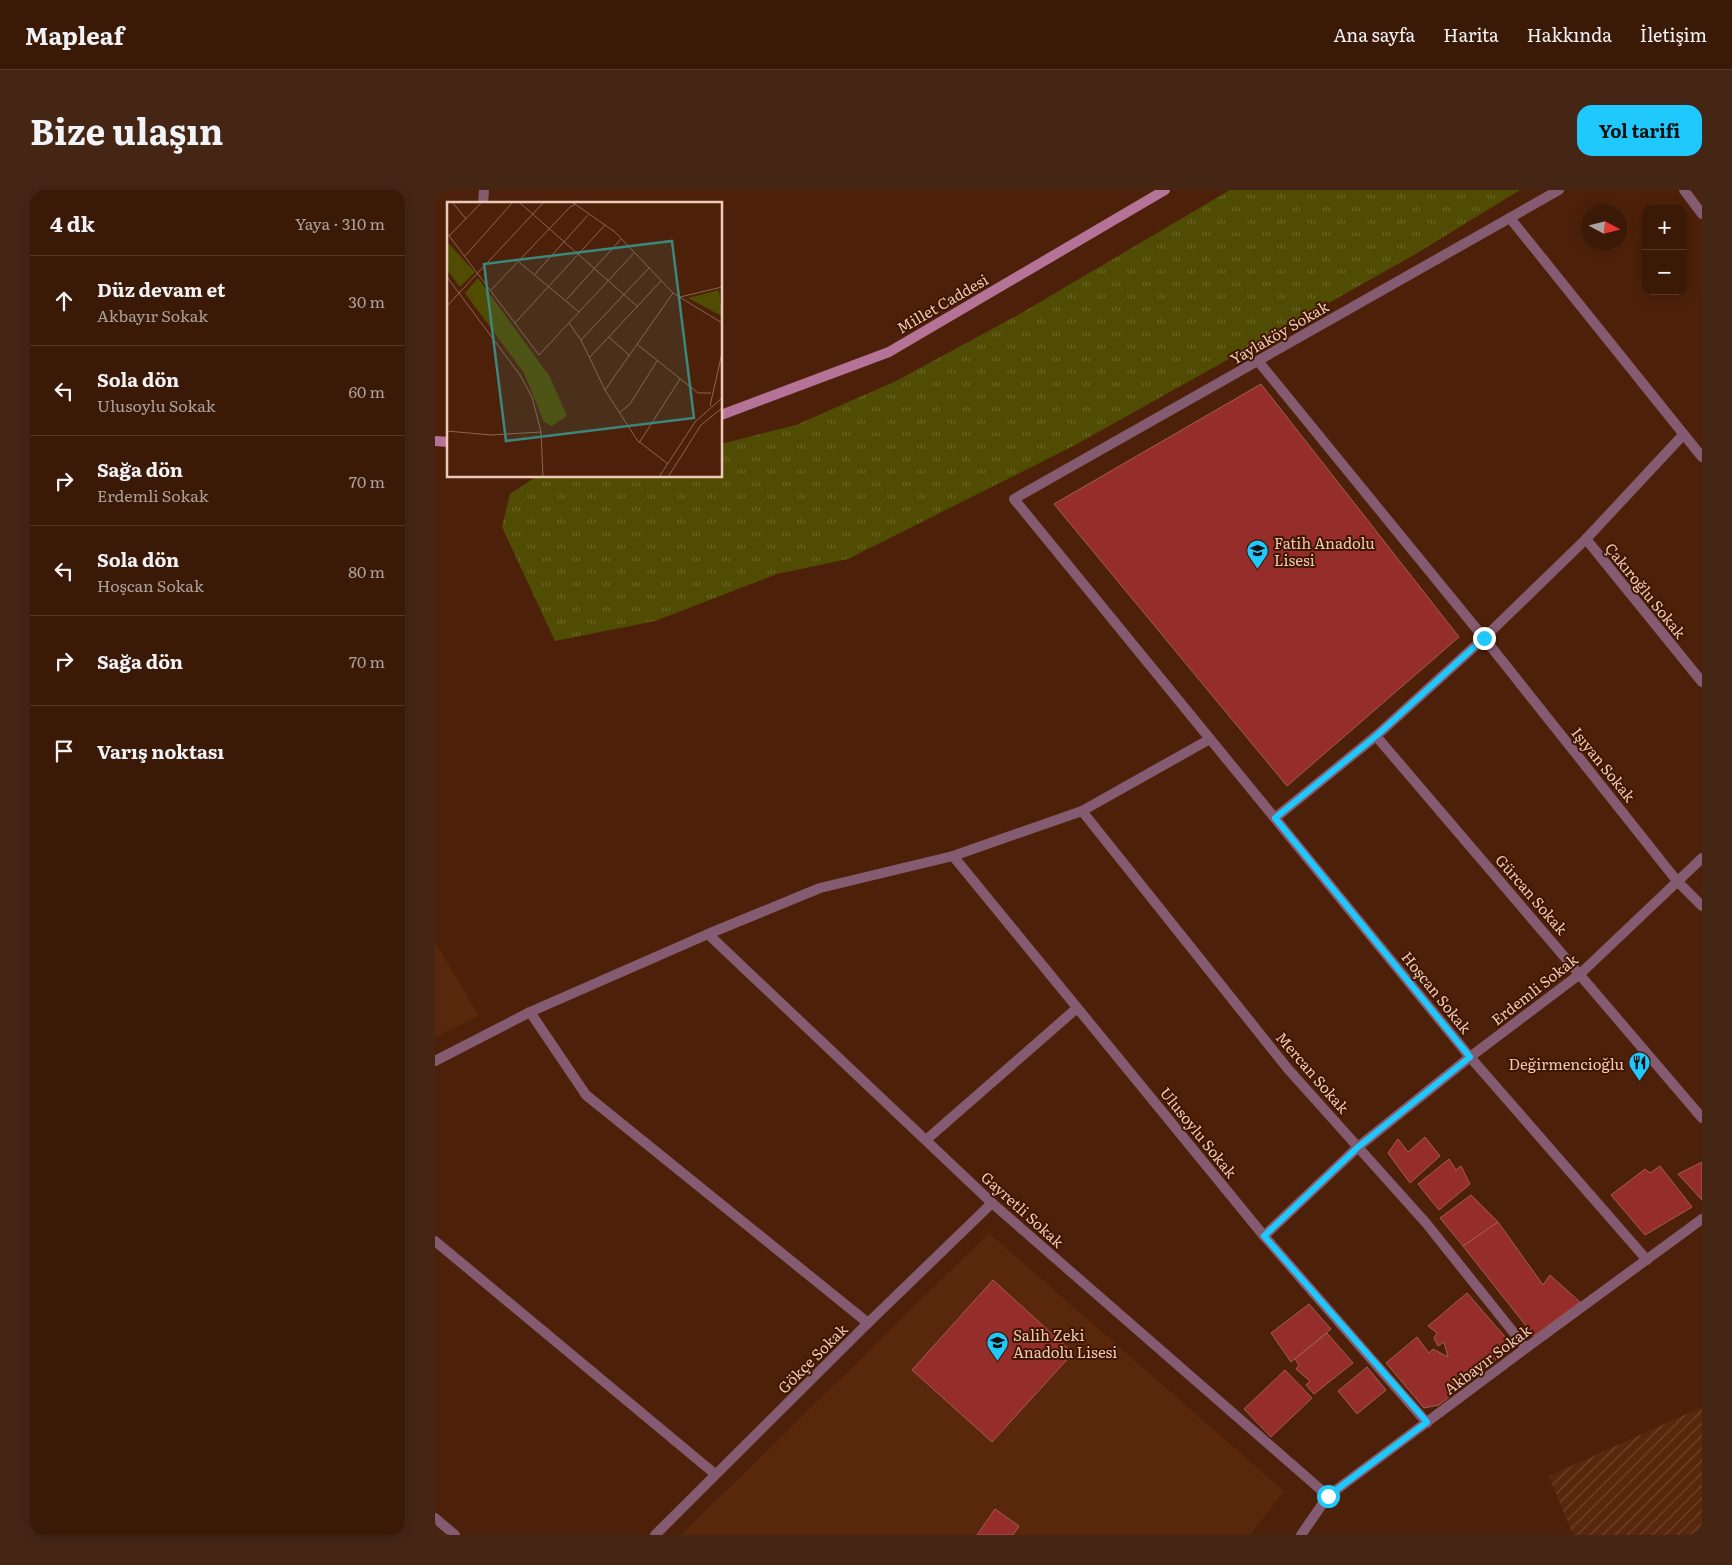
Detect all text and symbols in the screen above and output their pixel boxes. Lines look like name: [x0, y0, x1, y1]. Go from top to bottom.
text: Mapleaf: [25, 17, 124, 52]
text: Ana sayfa: [1333, 21, 1415, 48]
text: Harita: [1443, 21, 1499, 48]
text: Hakkında: [1527, 21, 1612, 48]
text: İletişim: [1640, 21, 1707, 48]
text: Bize ulaşın: [30, 104, 223, 156]
button: Yol tarifi: [1577, 105, 1702, 156]
inset map: [447, 202, 723, 478]
north arrow: [1582, 205, 1627, 250]
map controls: [1642, 205, 1687, 295]
button: +: [1642, 205, 1687, 250]
text: 4 dk: [50, 207, 95, 238]
text: Yaya · 310 m: [295, 211, 385, 235]
button: −: [1642, 250, 1687, 295]
street label: Millet Caddesi: [892, 267, 992, 339]
text: Düz devam et: [97, 275, 225, 303]
icon: ahead: [50, 287, 78, 315]
text: 30 m: [348, 289, 385, 313]
street label: Yaylaköy Sokak: [1225, 294, 1334, 370]
text: Akbayır Sokak: [97, 303, 208, 327]
text: Sola dön: [97, 365, 179, 393]
icon: left: [50, 377, 78, 405]
text: 60 m: [348, 379, 385, 403]
text: Ulusoylu Sokak: [97, 393, 216, 417]
text: Sağa dön: [97, 455, 183, 483]
icon: right: [50, 467, 78, 495]
text: 70 m: [349, 469, 385, 493]
text: Erdemli Sokak: [97, 483, 209, 507]
place label: Fatih Anadolu Lisesi: [1274, 531, 1375, 571]
street label: Çakıroğlu Sokak: [1600, 537, 1692, 644]
school or university icon: Fatih Anadolu Lisesi: [1246, 539, 1270, 570]
text: Sola dön: [97, 545, 179, 573]
icon: left: [50, 557, 78, 585]
text: 80 m: [348, 559, 385, 583]
text: Hoşcan Sokak: [97, 573, 204, 597]
route end: [1473, 627, 1496, 650]
icon: right: [50, 647, 78, 675]
text: Sağa dön: [97, 647, 183, 675]
text: 70 m: [349, 649, 385, 673]
street label: Işıyan Sokak: [1567, 722, 1642, 807]
icon: arrive: [50, 737, 78, 765]
text: Varış noktası: [97, 737, 224, 765]
street label: Gürcan Sokak: [1491, 849, 1574, 940]
street label: Hoşcan Sokak: [1397, 946, 1478, 1039]
street label: Erdemli Sokak: [1486, 947, 1583, 1030]
street label: Mercan Sokak: [1271, 1026, 1356, 1119]
restaurant icon: Değirmencioğlu: [1628, 1051, 1652, 1082]
place label: Değirmencioğlu: [1509, 1052, 1624, 1075]
street label: Ulusoylu Sokak: [1155, 1082, 1243, 1183]
street label: Gayretli Sokak: [976, 1165, 1070, 1253]
street label: Gökçe Sokak: [772, 1317, 853, 1398]
street label: Akbayır Sokak: [1438, 1318, 1536, 1400]
place label: Salih Zeki Anadolu Lisesi: [1013, 1323, 1117, 1363]
school or university icon: Salih Zeki Anadolu Lisesi: [985, 1331, 1009, 1362]
route start: [1317, 1485, 1340, 1508]

